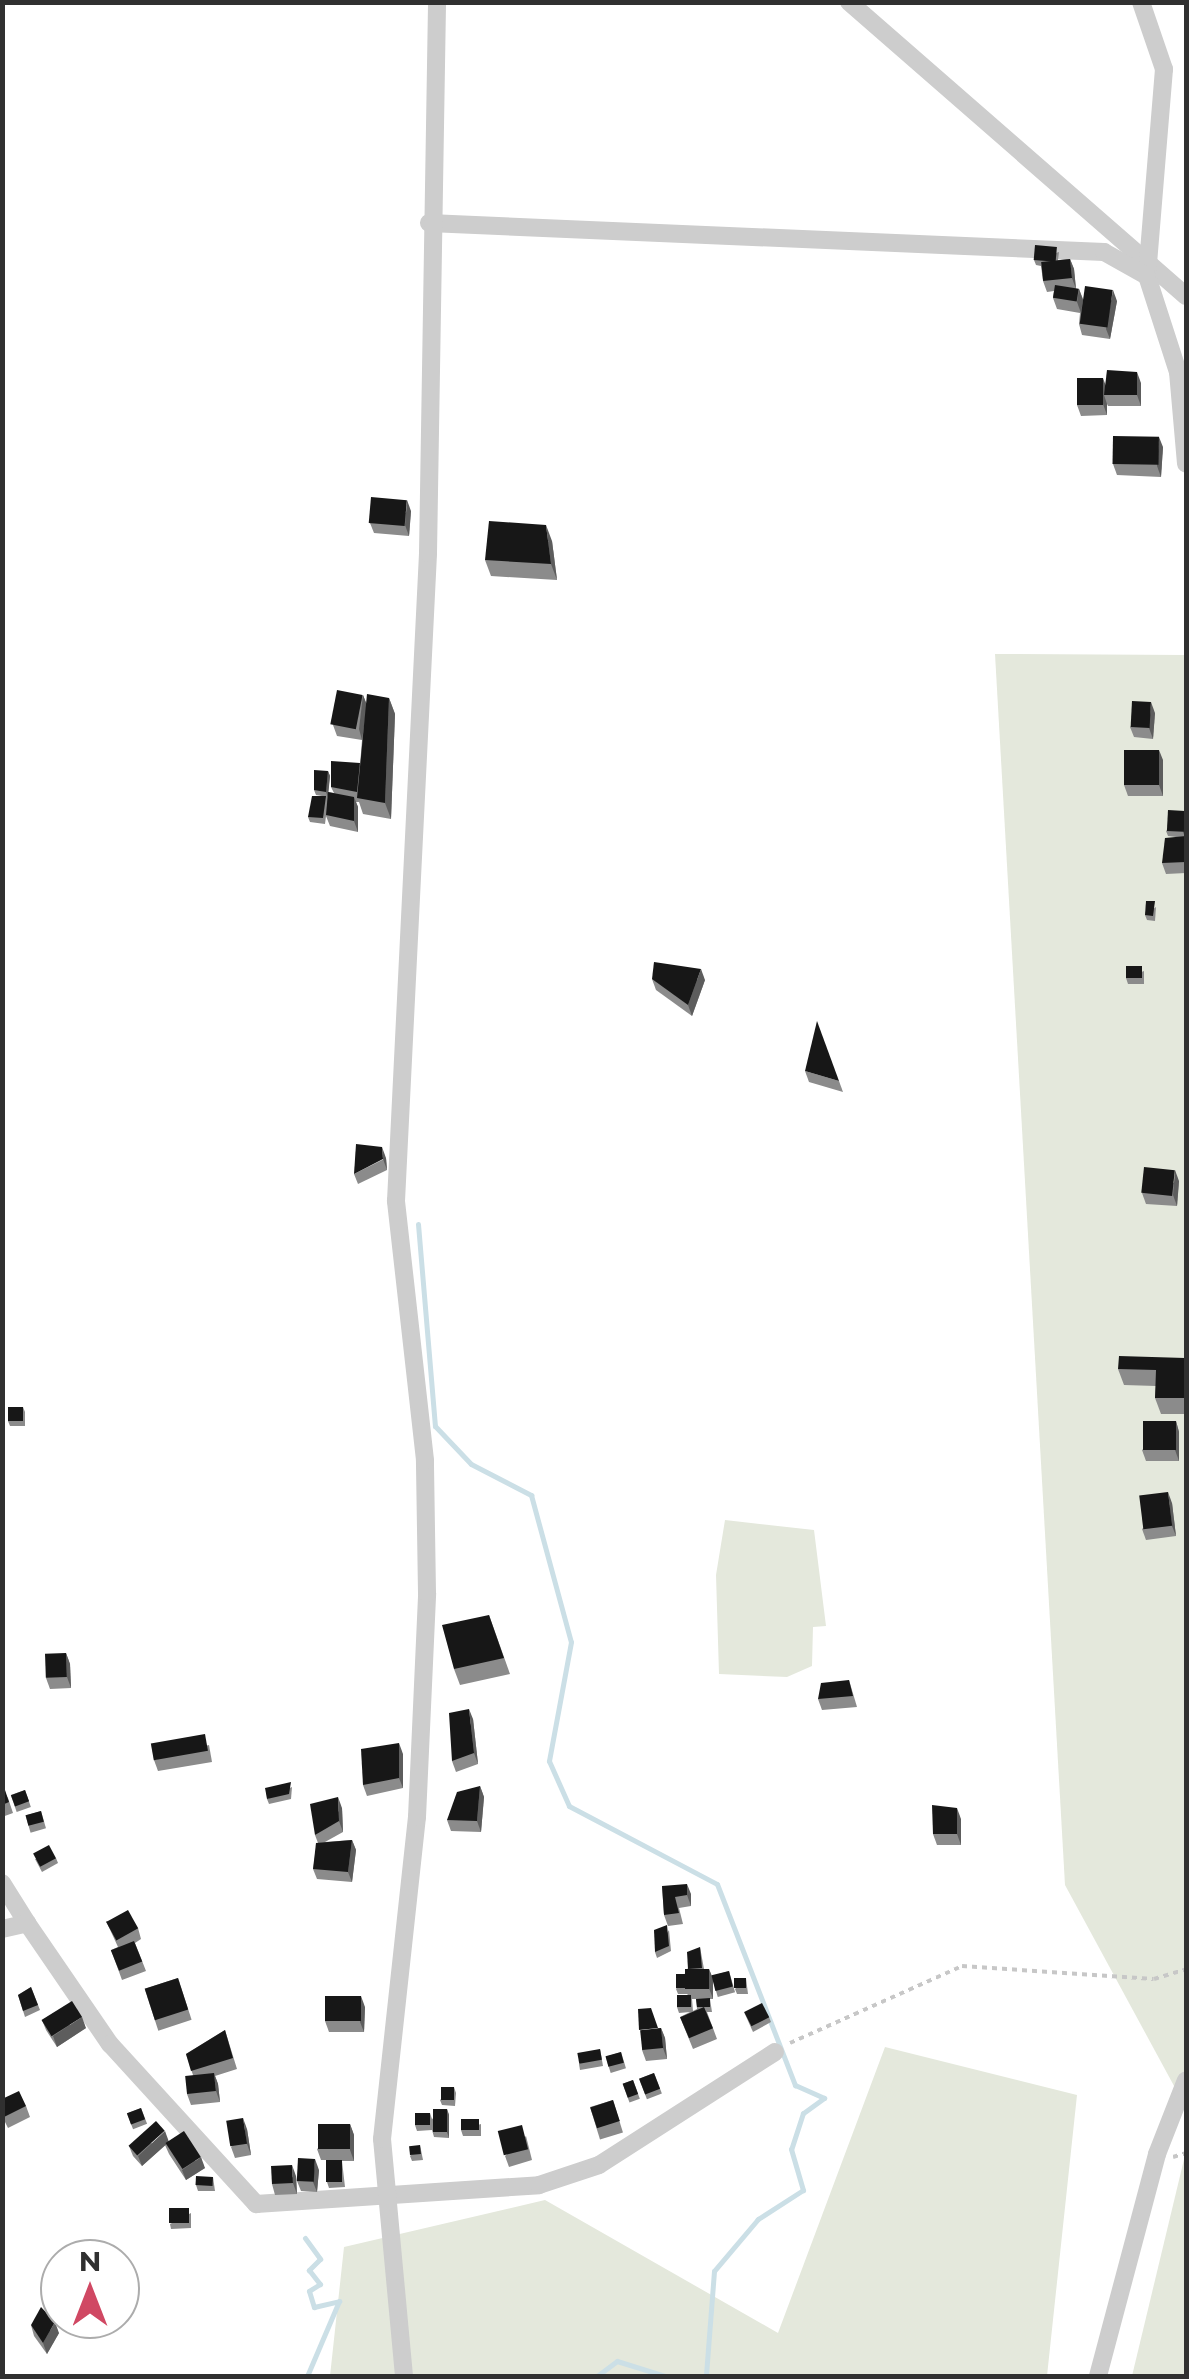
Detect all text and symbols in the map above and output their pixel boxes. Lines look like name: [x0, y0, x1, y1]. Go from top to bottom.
north arrow: [40, 2239, 140, 2339]
text: N: [79, 2244, 101, 2278]

